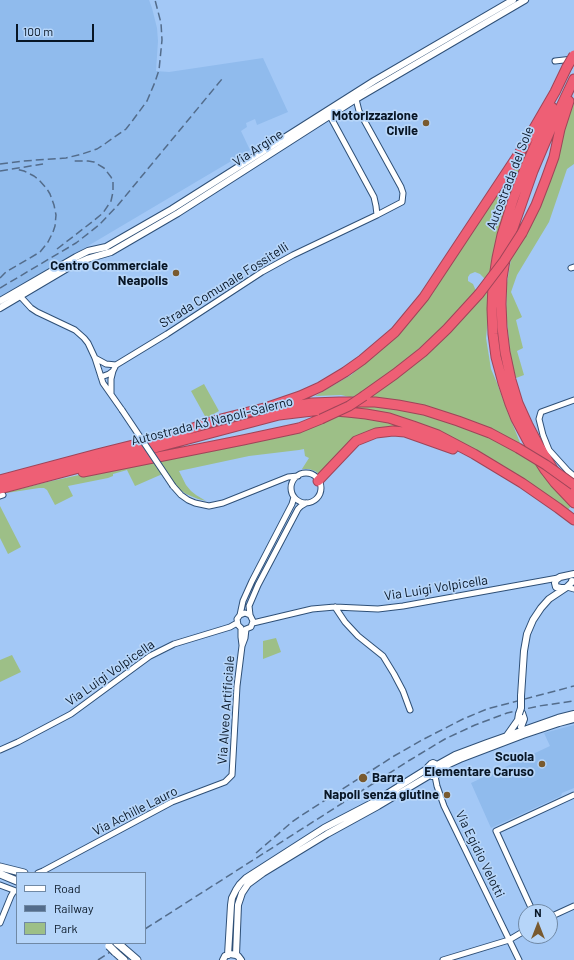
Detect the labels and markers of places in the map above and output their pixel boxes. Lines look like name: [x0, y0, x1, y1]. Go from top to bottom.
place label: Motorizzazione Civile: [332, 108, 418, 139]
marker: Motorizzazione Civile: [421, 118, 431, 128]
place label: Centro Commerciale Neapolis: [50, 258, 168, 289]
marker: Centro Commerciale Neapolis: [171, 268, 181, 278]
place label: Scuola Elementare Caruso: [424, 749, 534, 780]
marker: Scuola Elementare Caruso: [537, 759, 547, 769]
place label: Barra: [372, 770, 404, 786]
marker: Barra: [357, 772, 369, 784]
place label: Napoli senza glutine: [324, 787, 439, 803]
marker: Napoli senza glutine: [442, 790, 452, 800]

